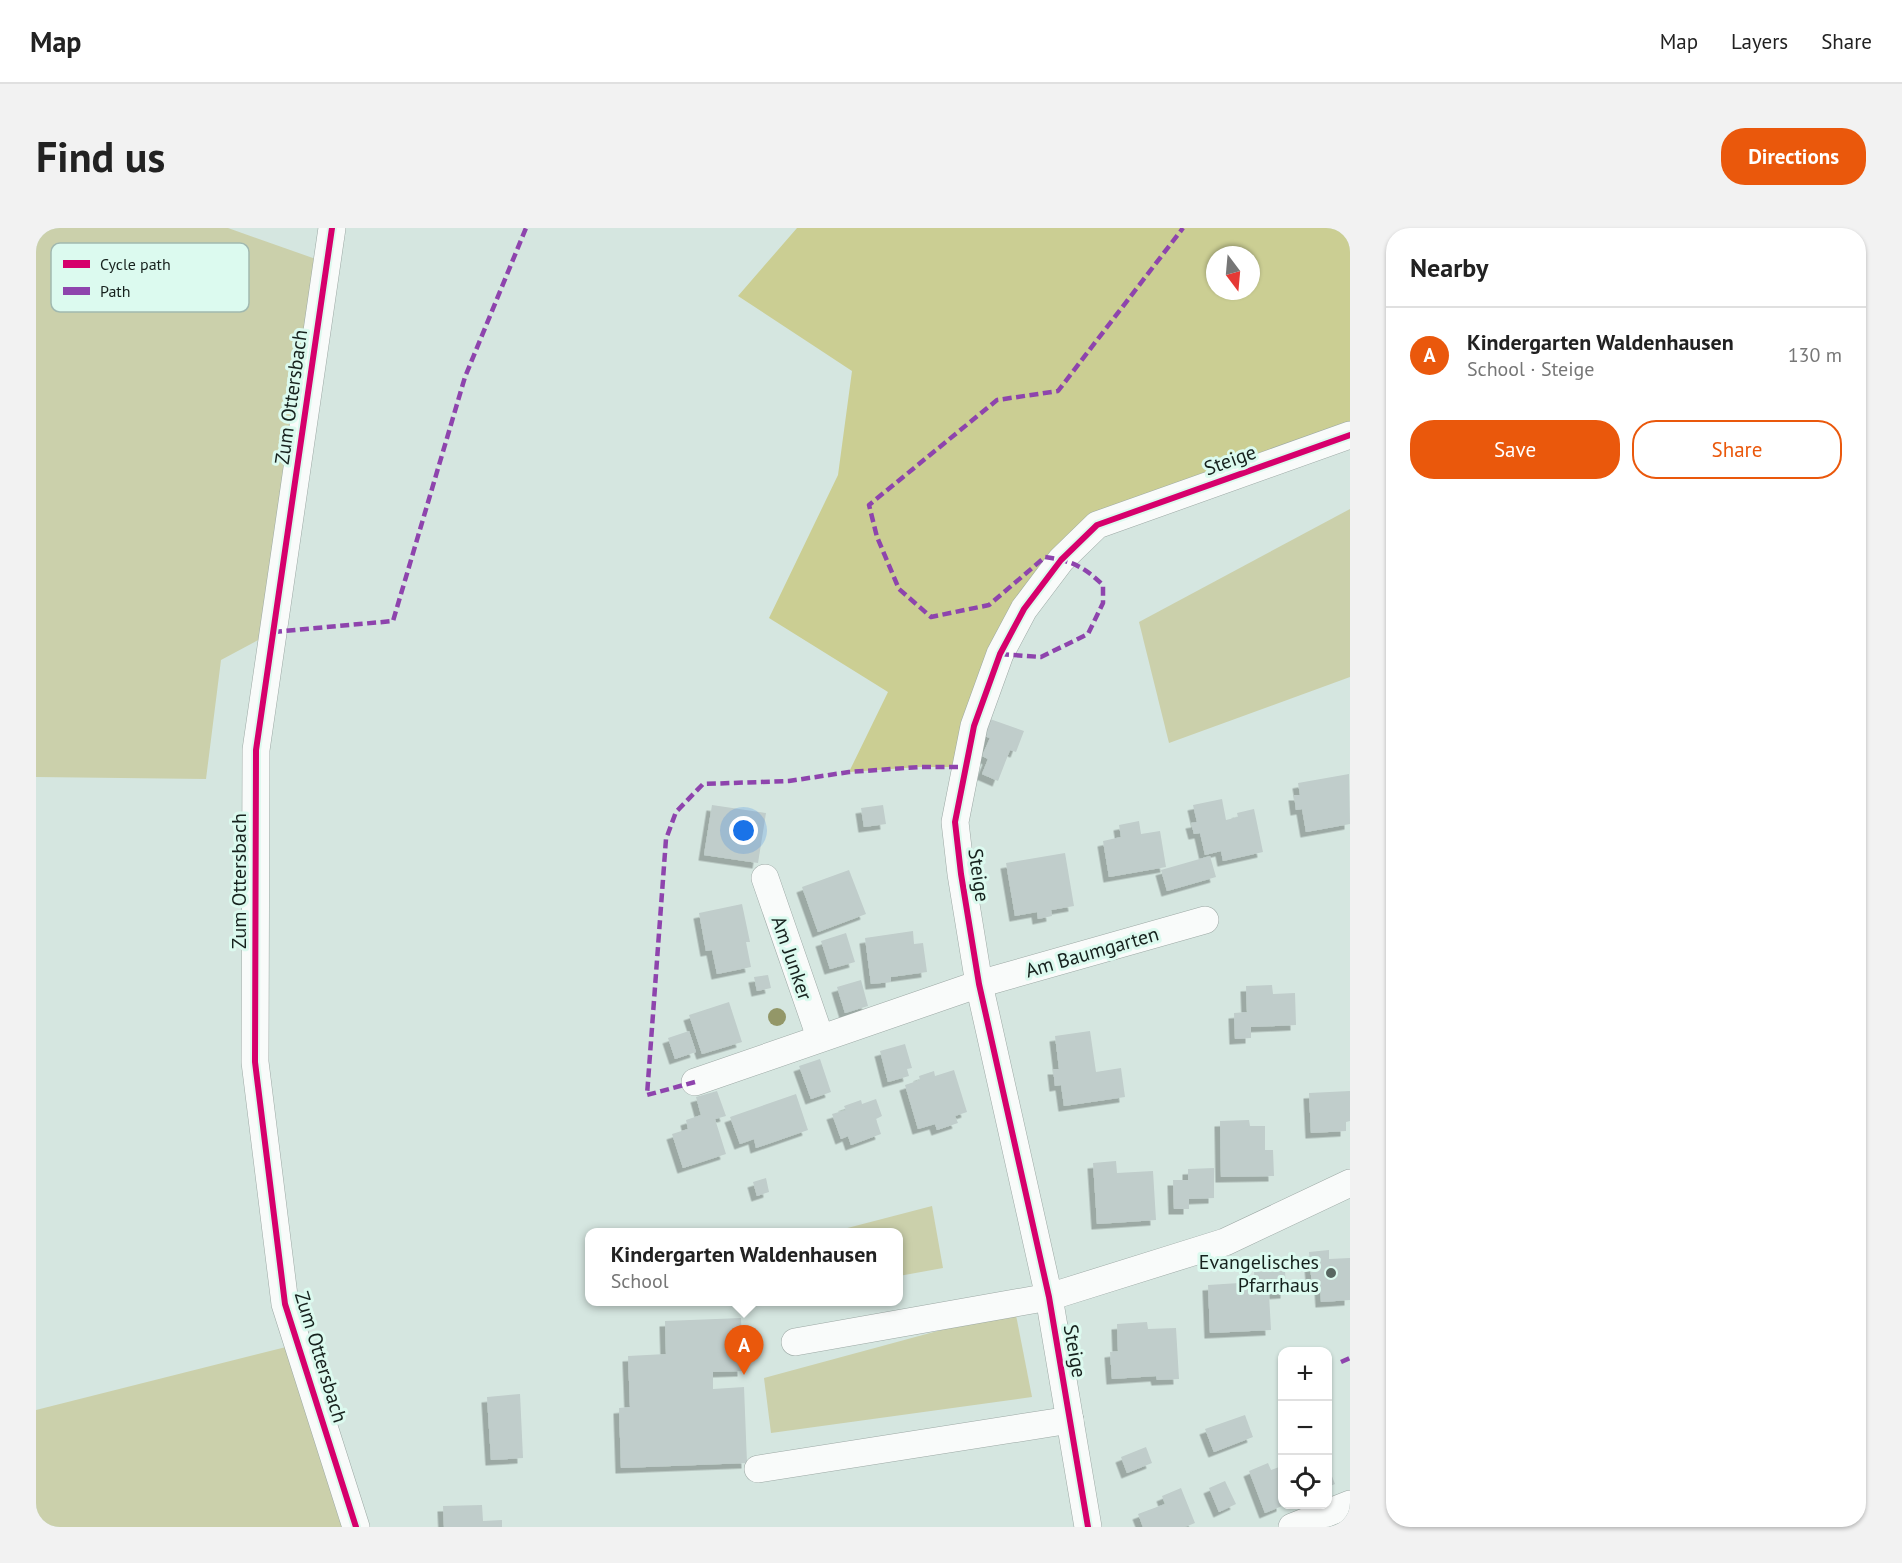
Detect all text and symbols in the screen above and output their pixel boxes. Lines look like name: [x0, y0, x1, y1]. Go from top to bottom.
text: Map: [30, 23, 81, 60]
text: Map: [1660, 28, 1698, 55]
text: Layers: [1731, 28, 1788, 55]
text: Share: [1821, 28, 1872, 55]
button: Directions: [1721, 128, 1866, 185]
text: Find us: [36, 129, 165, 184]
legend: [51, 243, 249, 312]
north arrow: [1206, 246, 1260, 300]
text: Nearby: [1410, 251, 1488, 284]
text: Cycle path: [100, 254, 171, 274]
text: Path: [100, 281, 131, 301]
street label: Zum Ottersbach: [269, 328, 313, 466]
text: Kindergarten Waldenhausen: [1467, 328, 1734, 356]
text: A: [1423, 342, 1436, 368]
text: 130 m: [1788, 342, 1842, 368]
text: School · Steige: [1467, 356, 1594, 382]
button: Save: [1410, 420, 1620, 479]
button: Share: [1632, 420, 1842, 479]
street label: Steige: [1200, 439, 1260, 481]
street label: Zum Ottersbach: [226, 813, 252, 949]
your location: [729, 816, 758, 845]
street label: Steige: [962, 847, 996, 903]
street label: Am Junker: [766, 913, 819, 1004]
street label: Am Baumgarten: [1022, 921, 1162, 983]
popup: [585, 1228, 903, 1306]
text: Kindergarten Waldenhausen: [611, 1240, 877, 1268]
place label: Evangelisches Pfarrhaus: [1199, 1249, 1319, 1298]
marker: Evangelisches Pfarrhaus: [1324, 1266, 1338, 1280]
text: School: [611, 1268, 669, 1294]
street label: Zum Ottersbach: [289, 1288, 353, 1426]
street label: Steige: [1058, 1322, 1092, 1380]
pin: A: [724, 1326, 764, 1375]
map controls: [1278, 1347, 1332, 1509]
button: +: [1278, 1347, 1332, 1401]
button: −: [1278, 1401, 1332, 1455]
button: locate: [1278, 1455, 1332, 1509]

